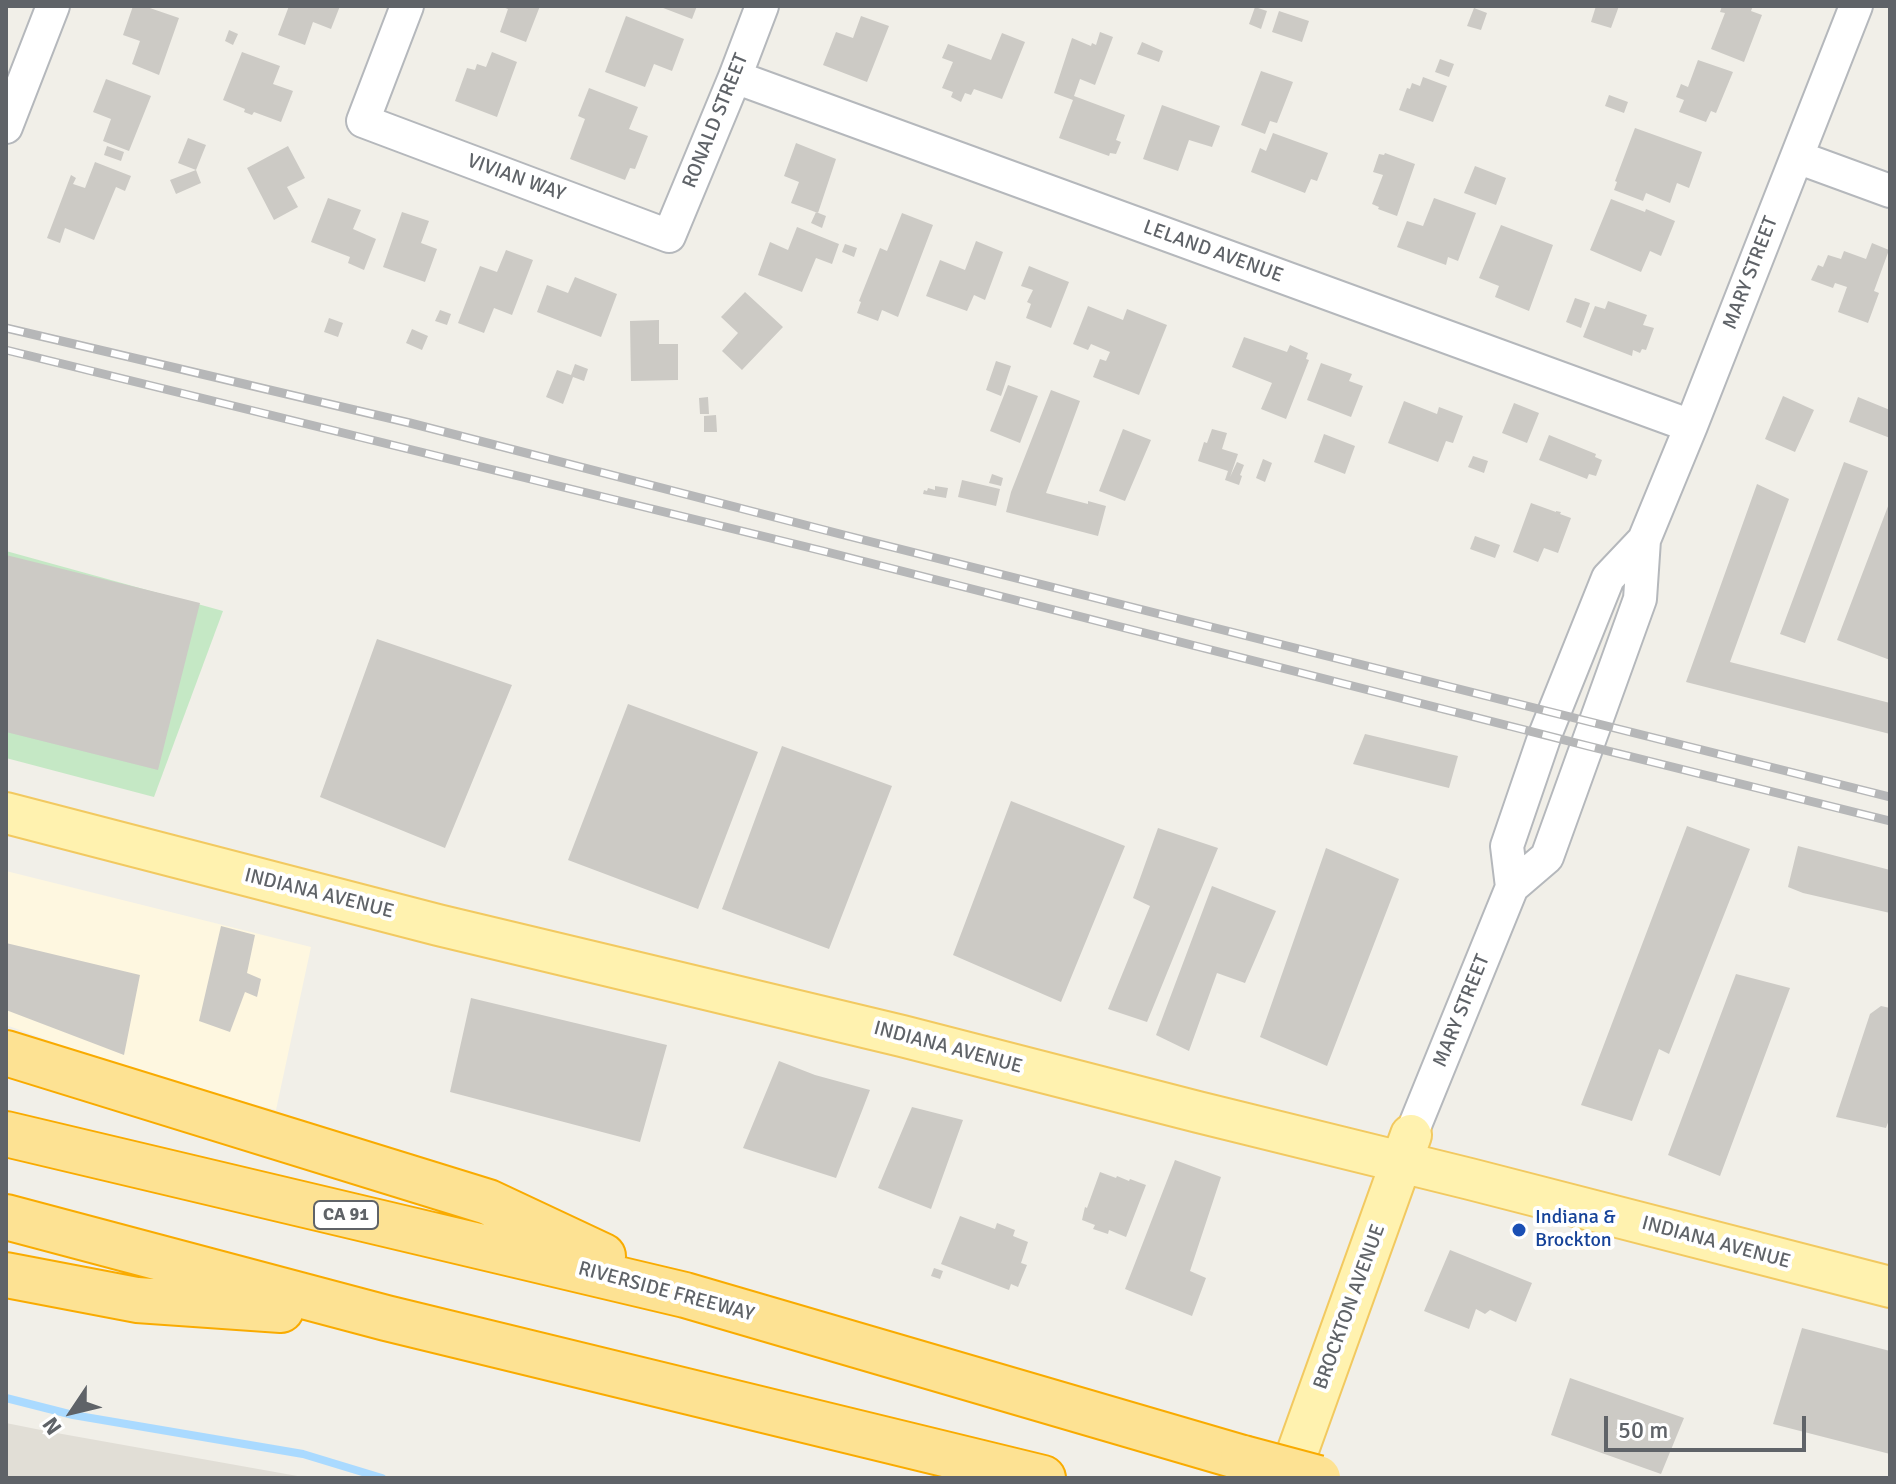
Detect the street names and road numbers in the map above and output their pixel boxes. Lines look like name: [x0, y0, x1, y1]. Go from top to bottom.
street label: RONALD STREET: [678, 50, 754, 192]
street label: VIVIAN WAY: [464, 149, 568, 207]
street label: MARY STREET: [1718, 213, 1784, 333]
street label: LELAND AVENUE: [1140, 216, 1286, 288]
street label: INDIANA AVENUE: [242, 864, 396, 924]
street label: MARY STREET: [1429, 951, 1495, 1071]
street label: INDIANA AVENUE: [871, 1017, 1025, 1079]
road number: CA 91: [314, 1201, 378, 1229]
street label: INDIANA AVENUE: [1639, 1212, 1793, 1274]
street label: BROCKTON AVENUE: [1309, 1221, 1391, 1393]
street label: RIVERSIDE FREEWAY: [575, 1257, 757, 1327]

